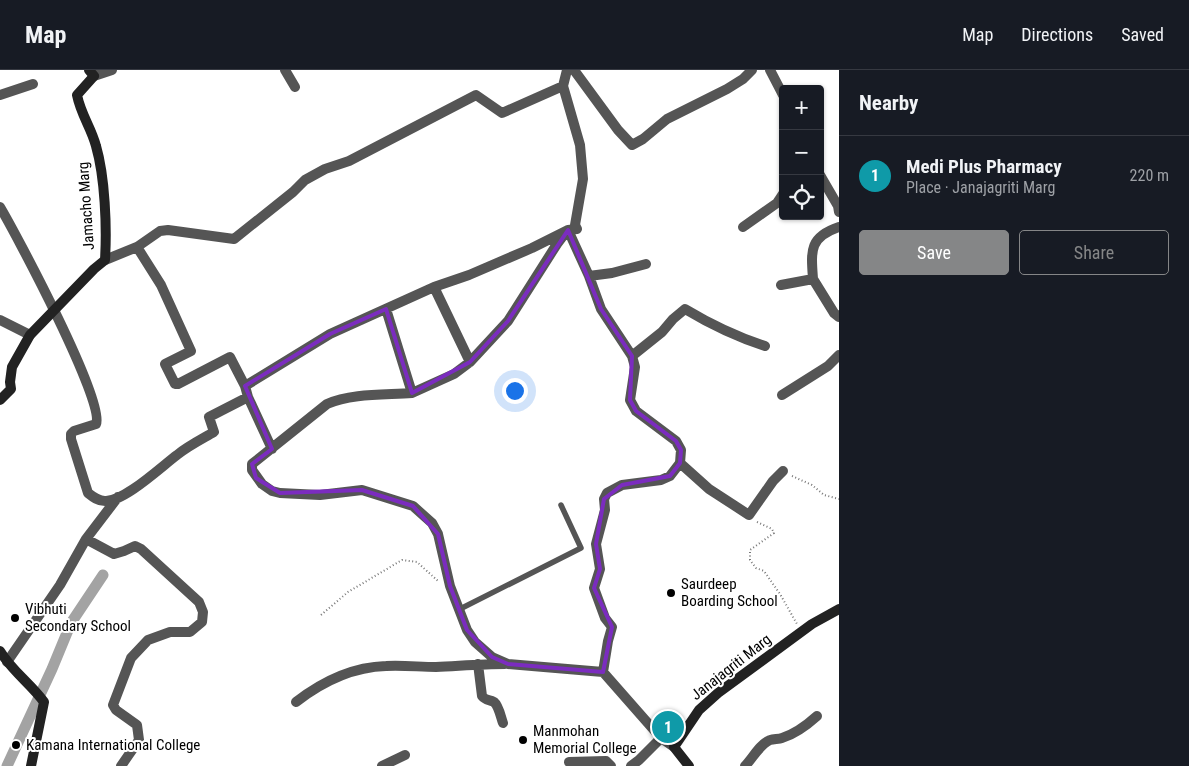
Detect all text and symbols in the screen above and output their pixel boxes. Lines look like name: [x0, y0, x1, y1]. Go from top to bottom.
text: Map: [25, 21, 66, 49]
text: Map: [962, 24, 993, 45]
text: Directions: [1021, 24, 1093, 45]
text: Saved: [1121, 24, 1164, 45]
map controls: [779, 85, 824, 220]
button: +: [779, 85, 824, 130]
text: Nearby: [859, 91, 918, 115]
button: −: [779, 130, 824, 175]
text: Medi Plus Pharmacy: [906, 155, 1062, 178]
street label: Jamacho Marg: [74, 161, 98, 251]
text: 1: [871, 166, 879, 185]
text: 220 m: [1130, 166, 1169, 185]
button: locate: [779, 175, 824, 220]
text: Place · Janajagriti Marg: [906, 178, 1055, 197]
button: Save: [859, 230, 1009, 275]
button: Share: [1019, 230, 1169, 275]
your location: [502, 378, 528, 404]
place label: Saurdeep Boarding School: [681, 575, 778, 610]
marker: Saurdeep Boarding School: [665, 587, 677, 599]
place label: Vibhuti Secondary School: [25, 600, 131, 635]
marker: Vibhuti Secondary School: [9, 612, 21, 624]
street label: Janajagriti Marg: [687, 630, 775, 704]
pin: 1: [652, 708, 684, 746]
place label: Manmohan Memorial College: [533, 722, 637, 757]
marker: Manmohan Memorial College: [517, 734, 529, 746]
place label: Kamana International College: [26, 736, 200, 754]
marker: Kamana International College: [10, 739, 22, 751]

